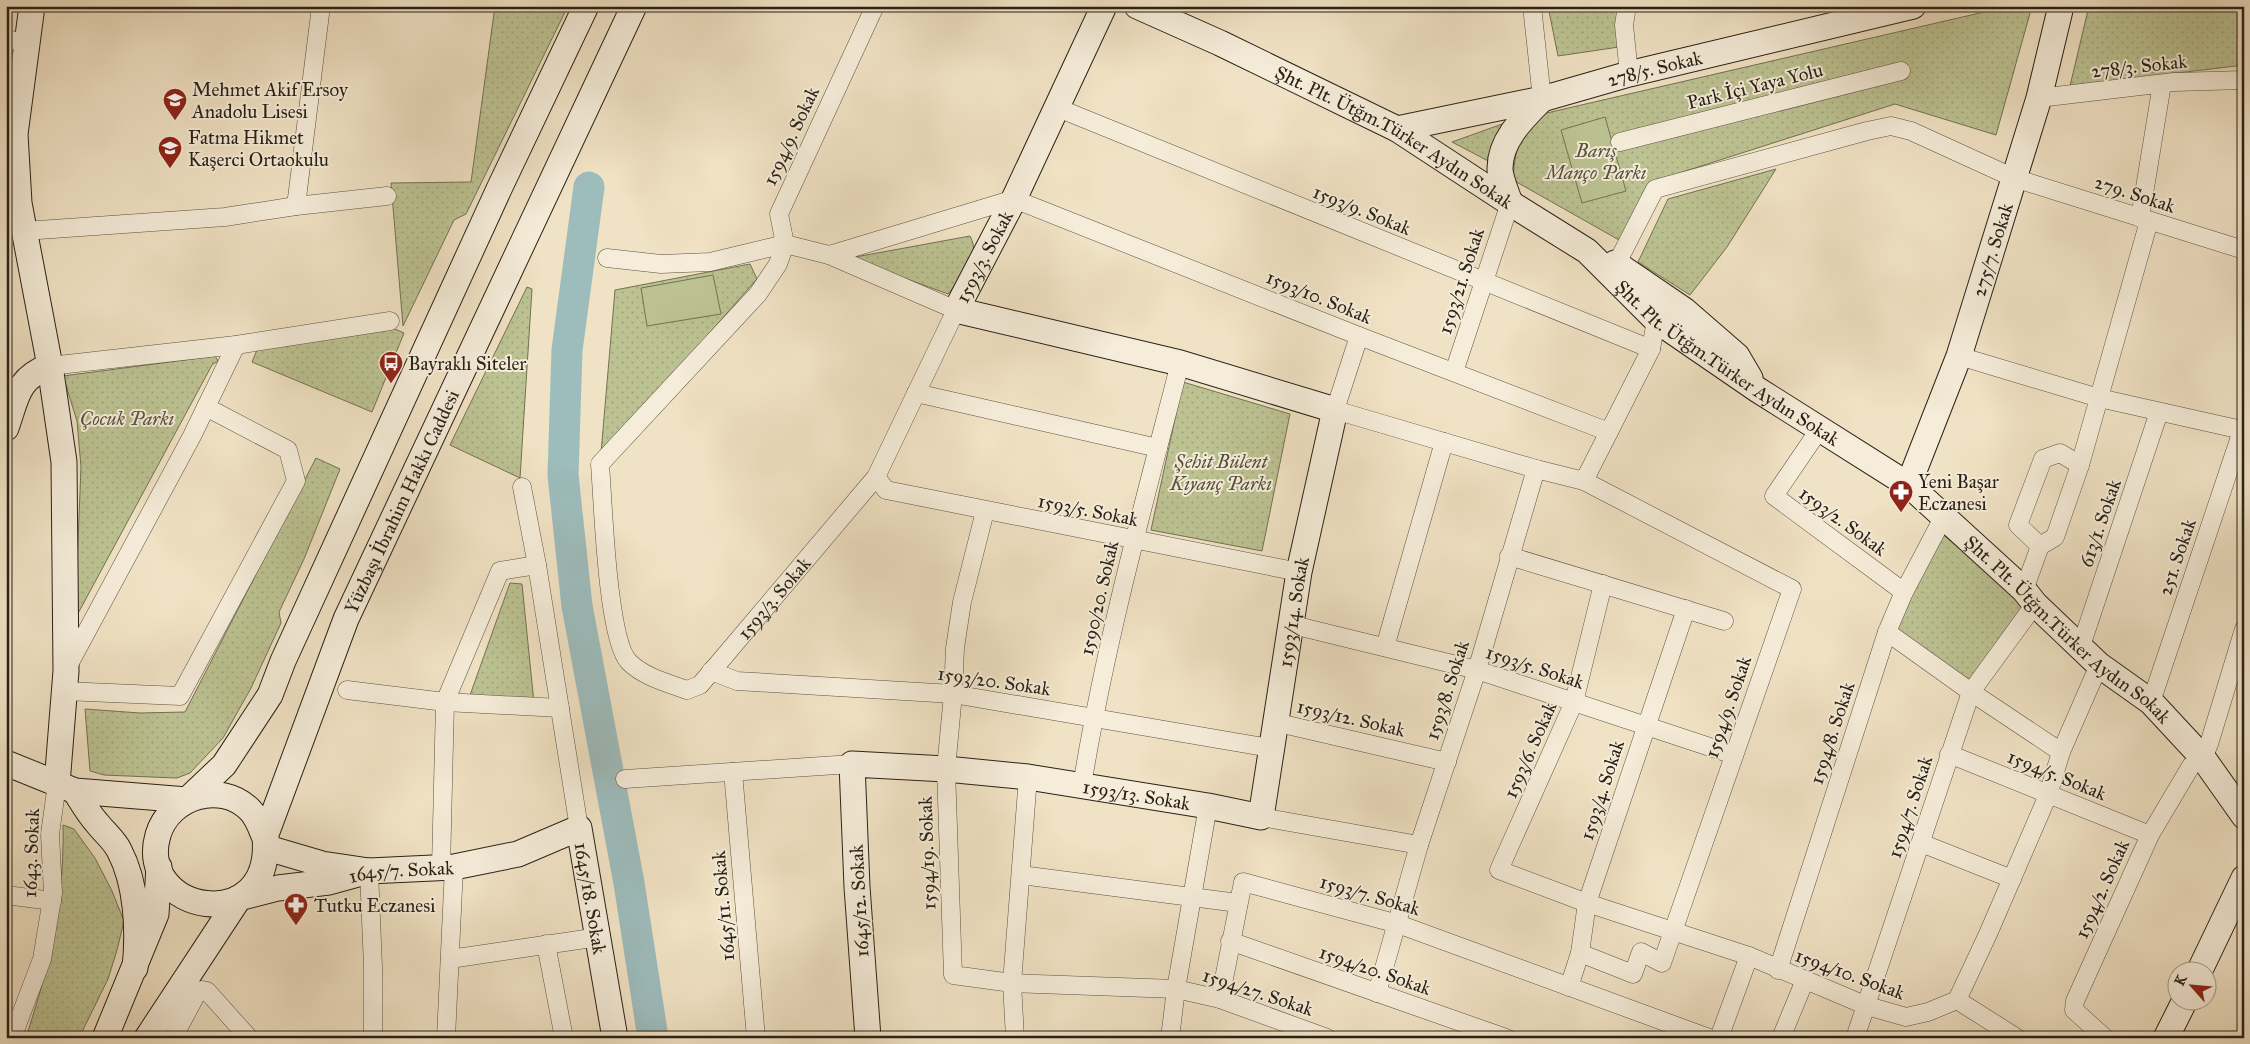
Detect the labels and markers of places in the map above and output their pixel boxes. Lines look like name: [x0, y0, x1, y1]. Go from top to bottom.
place label: Mehmet Akif Ersoy Anadolu Lisesi: [191, 78, 349, 123]
school or university icon: Mehmet Akif Ersoy Anadolu Lisesi: [162, 87, 188, 121]
place label: Fatma Hikmet Kaşerci Ortaokulu: [188, 126, 329, 171]
school or university icon: Fatma Hikmet Kaşerci Ortaokulu: [157, 135, 183, 169]
bus stop icon: Bayraklı Siteler: [378, 350, 404, 384]
place label: Bayraklı Siteler: [408, 352, 527, 375]
place label: Yeni Başar Eczanesi: [1918, 470, 2000, 515]
pharmacy icon: Yeni Başar Eczanesi: [1888, 479, 1914, 513]
pharmacy icon: Tutku Eczanesi: [283, 892, 309, 926]
place label: Tutku Eczanesi: [314, 894, 435, 917]

